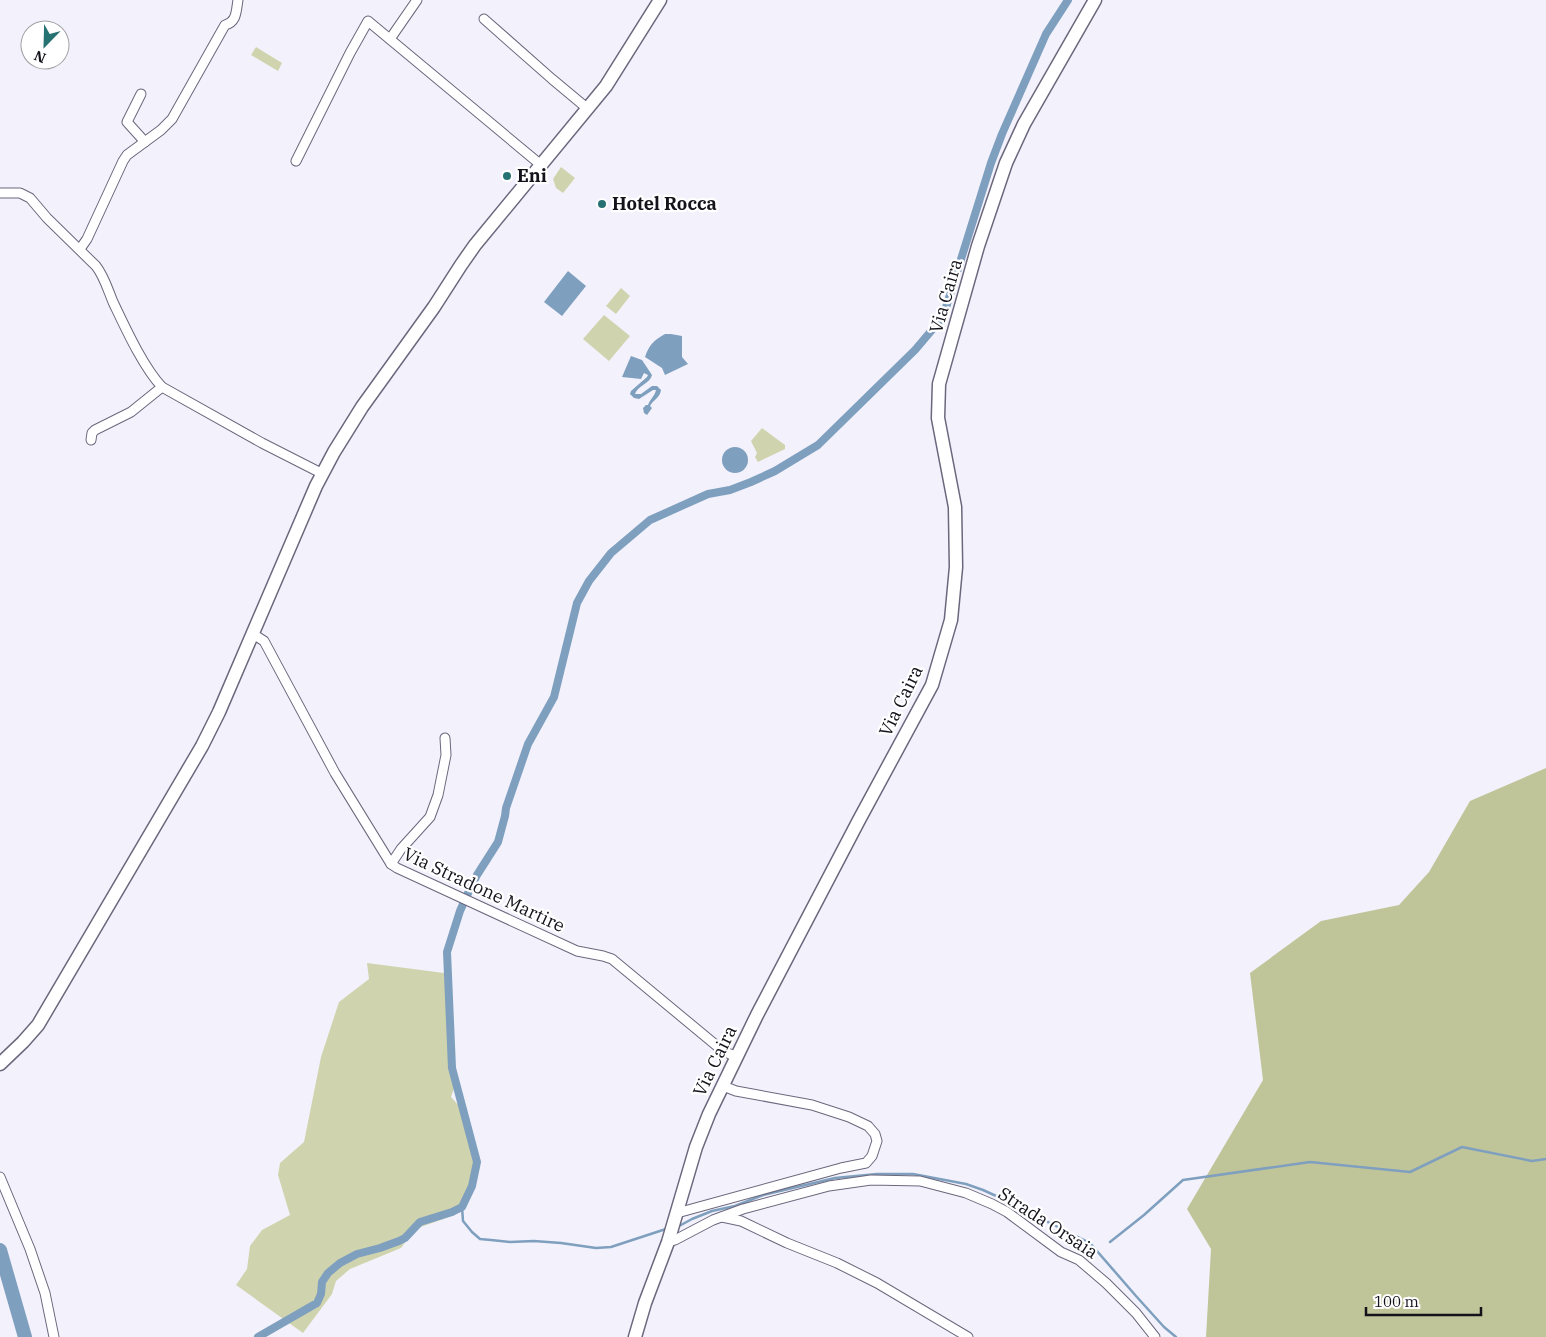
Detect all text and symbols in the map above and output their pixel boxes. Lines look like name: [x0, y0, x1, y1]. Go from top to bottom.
north arrow: [20, 20, 70, 70]
text: N: [31, 47, 49, 67]
place label: Eni: [517, 164, 547, 187]
marker: Eni: [501, 170, 513, 182]
place label: Hotel Rocca: [612, 192, 717, 215]
marker: Hotel Rocca: [596, 198, 608, 210]
street label: Via Caira: [924, 256, 967, 336]
street label: Via Caira: [874, 661, 928, 740]
street label: Via Stradone Martire: [400, 842, 569, 937]
street label: Via Caira: [688, 1021, 742, 1100]
street label: Strada Orsaia: [994, 1182, 1103, 1264]
scale bar: [1366, 1284, 1481, 1316]
text: 100 m: [1374, 1292, 1419, 1311]

